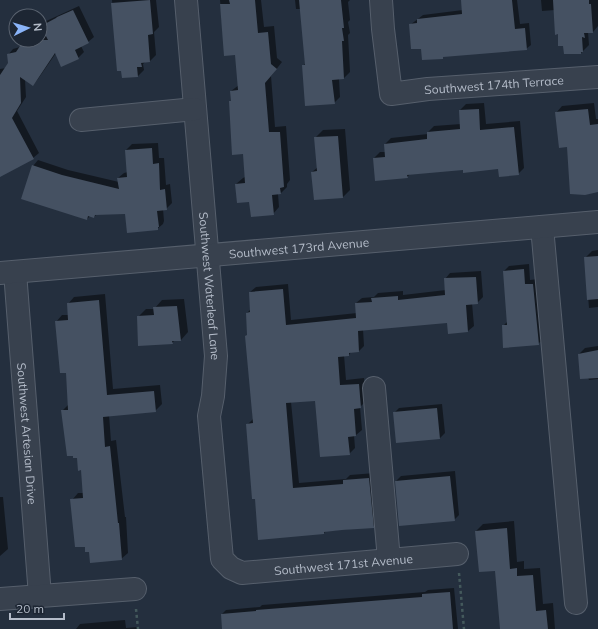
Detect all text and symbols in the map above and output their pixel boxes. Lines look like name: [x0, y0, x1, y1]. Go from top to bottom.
north arrow: [8, 8, 48, 48]
text: N: [31, 22, 45, 32]
street label: Southwest 174th Terrace: [424, 72, 564, 97]
street label: Southwest Waterleaf Lane: [196, 211, 224, 361]
street label: Southwest 173rd Avenue: [228, 234, 370, 261]
street label: Southwest Artesian Drive: [15, 362, 40, 505]
street label: Southwest 171st Avenue: [273, 550, 413, 578]
scale bar: [10, 595, 64, 621]
text: 20 m: [16, 601, 44, 616]

